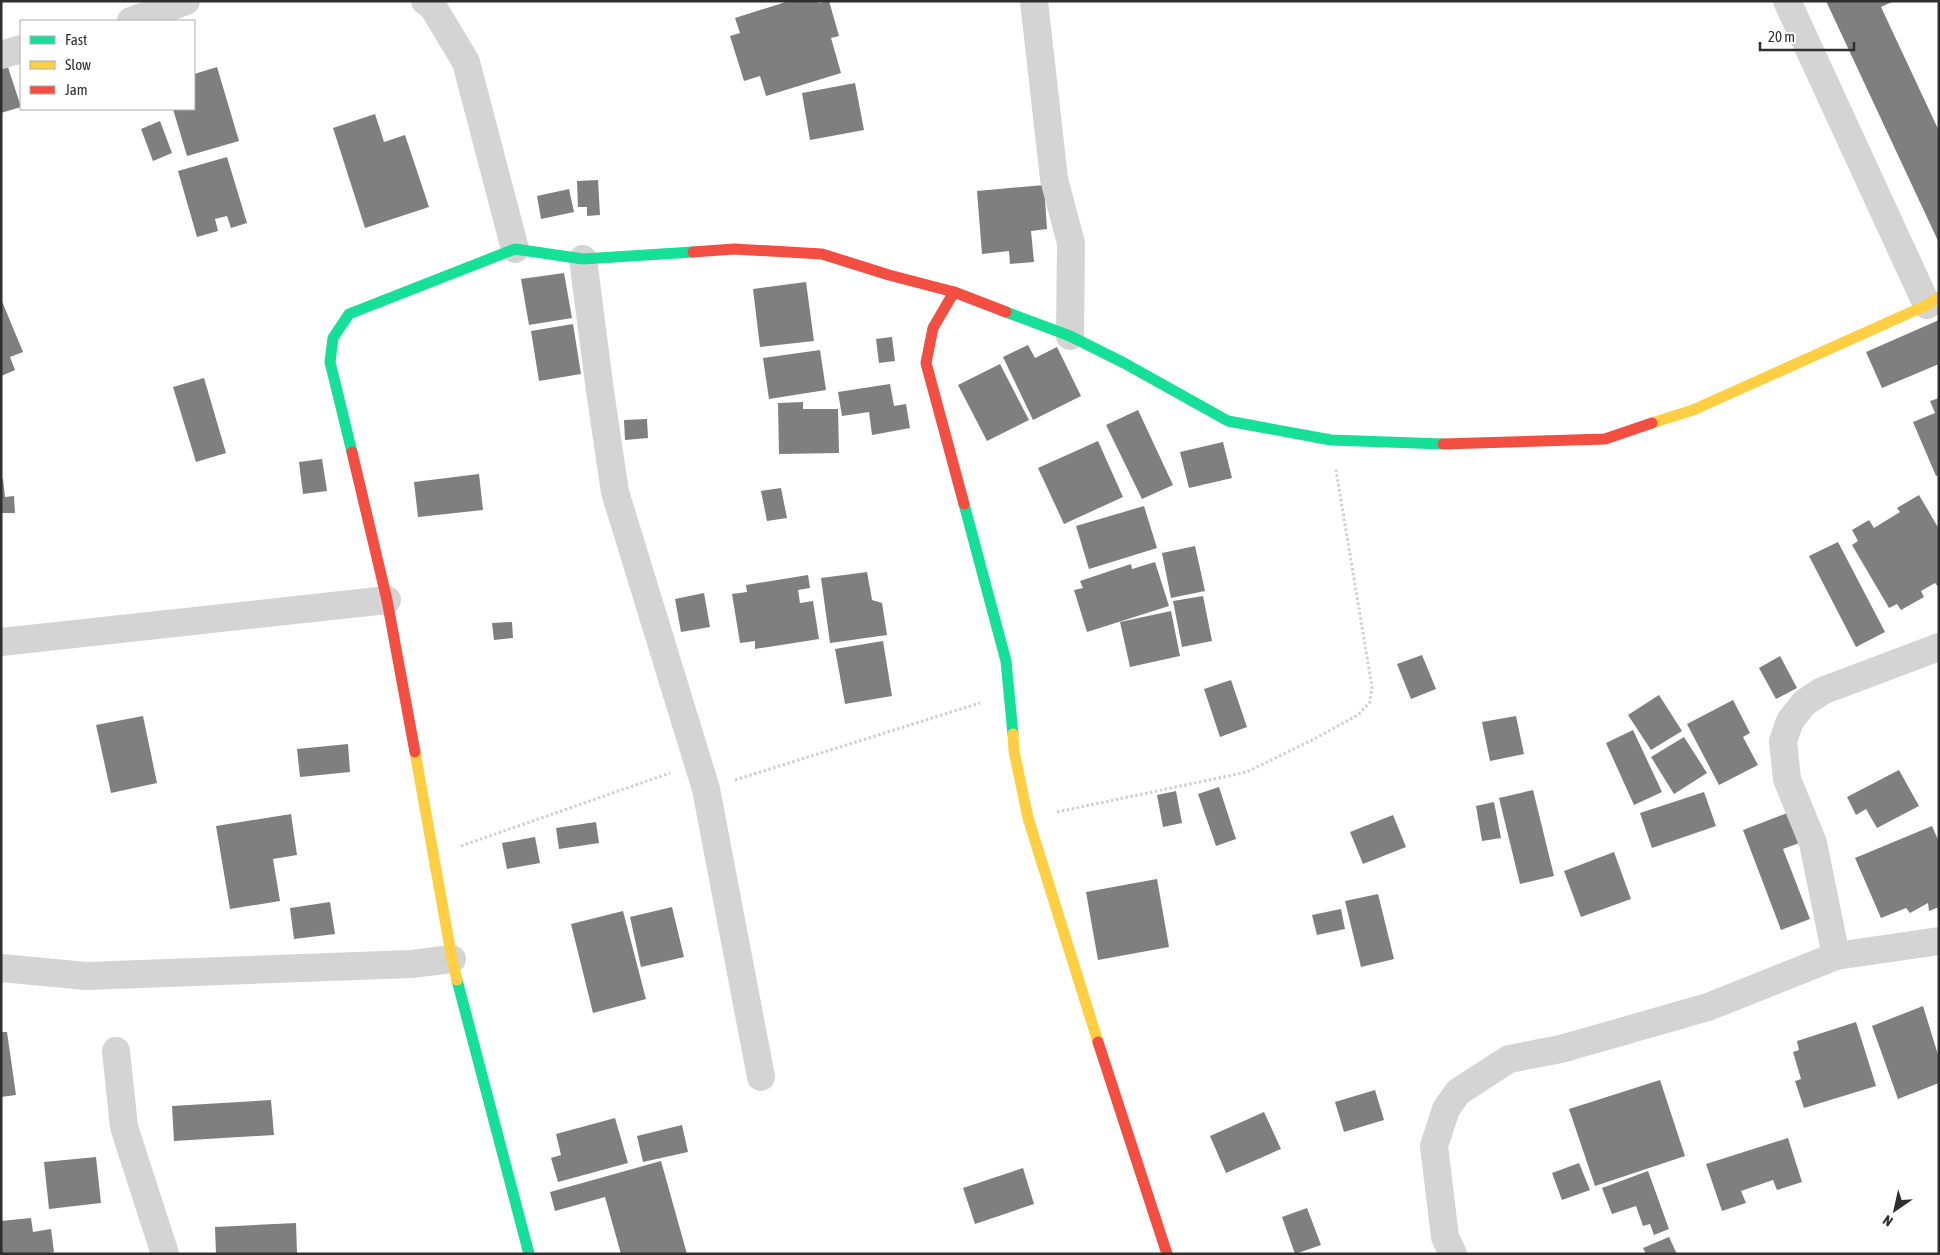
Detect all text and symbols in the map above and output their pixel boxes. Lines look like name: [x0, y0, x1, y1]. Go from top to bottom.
legend: [20, 20, 195, 110]
scale bar: [1760, 20, 1854, 52]
text: 20 m: [1768, 28, 1795, 45]
text: Fast: [65, 31, 87, 48]
text: Slow: [65, 56, 91, 73]
text: Jam: [65, 81, 88, 98]
north arrow: [1870, 1185, 1920, 1235]
text: N: [1880, 1212, 1896, 1230]

